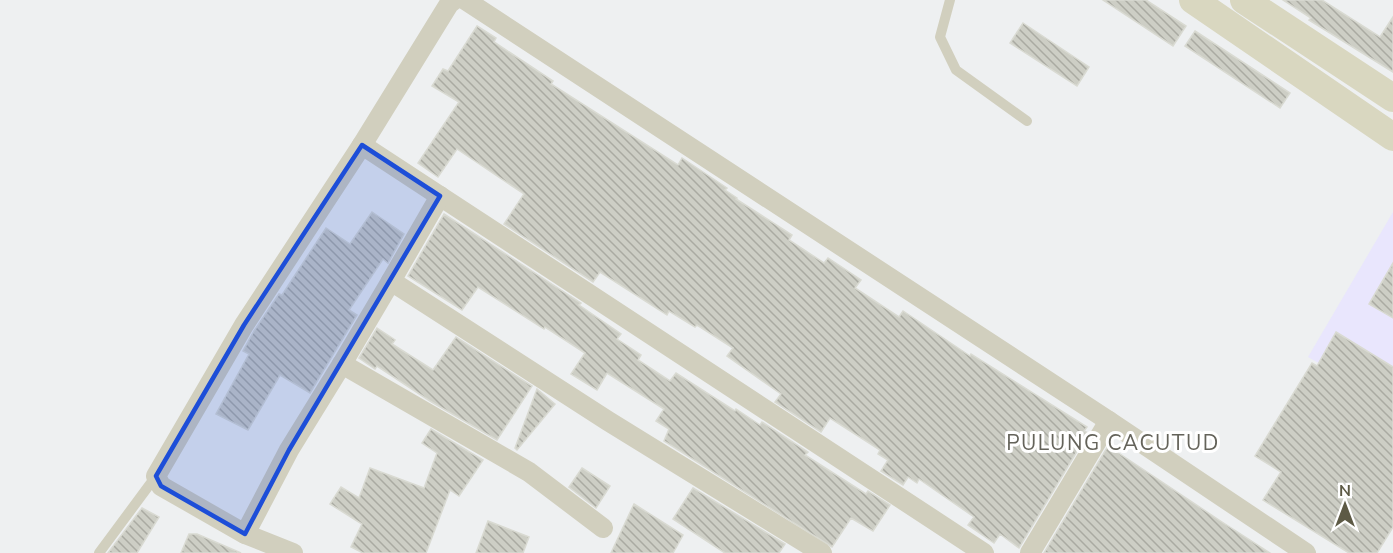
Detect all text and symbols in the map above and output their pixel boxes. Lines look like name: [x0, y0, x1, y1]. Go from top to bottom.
district label: PULUNG CACUTUD: [1006, 429, 1220, 457]
north arrow: [1315, 475, 1375, 535]
text: N: [1339, 480, 1351, 502]

